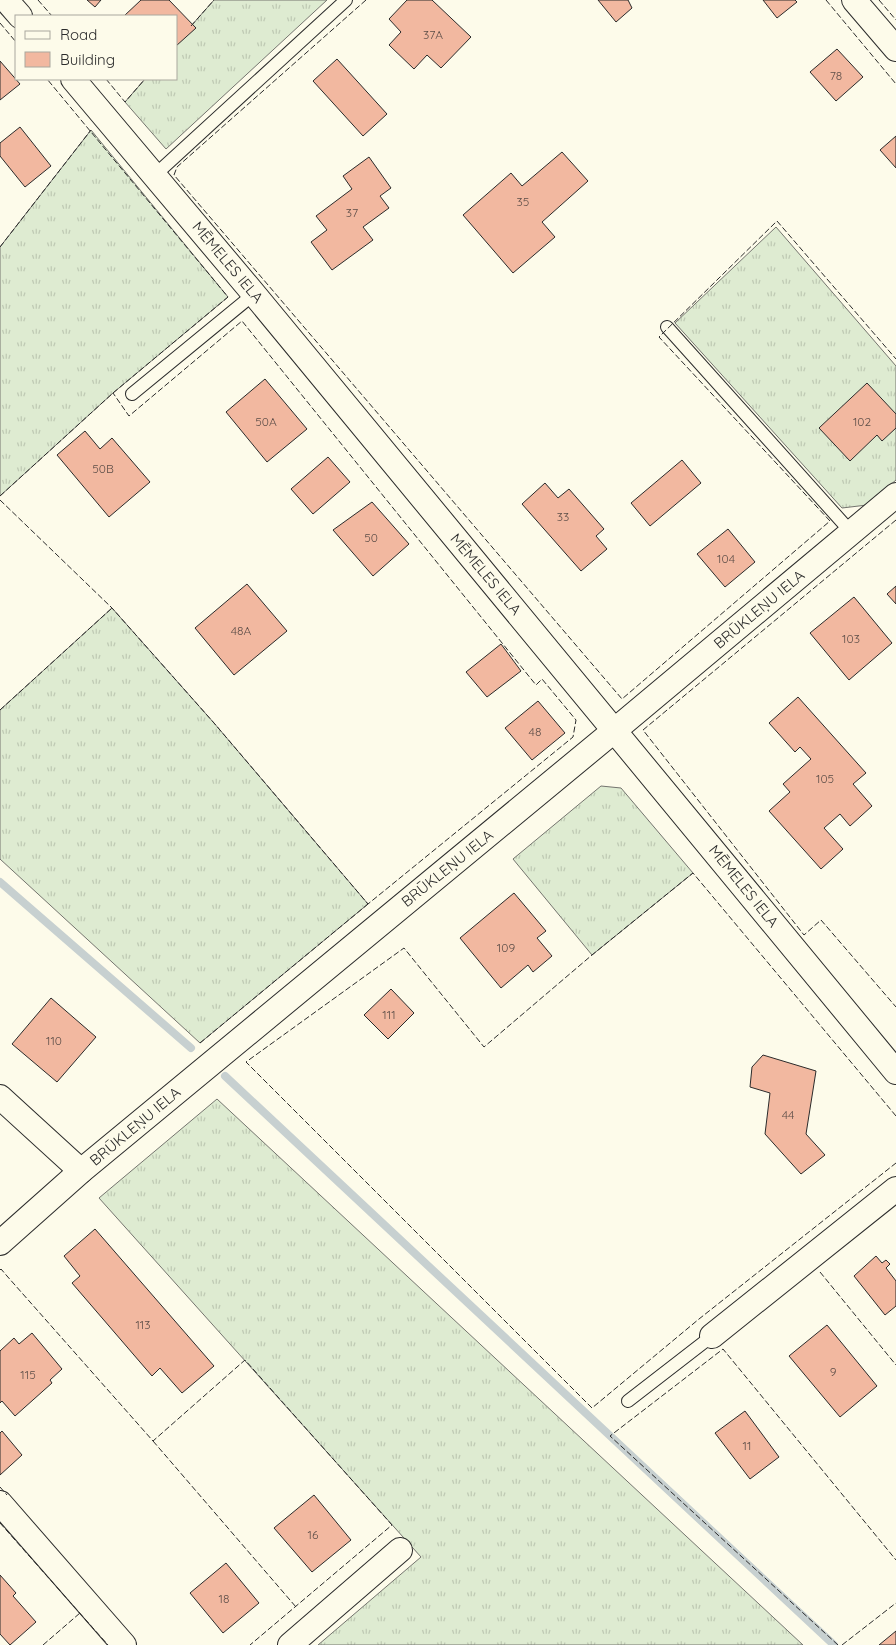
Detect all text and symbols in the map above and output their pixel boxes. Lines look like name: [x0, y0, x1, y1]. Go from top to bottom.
legend: [15, 15, 178, 80]
text: Road: [60, 25, 97, 44]
house number: 37A: [423, 27, 443, 42]
text: Building: [60, 50, 115, 69]
house number: 78: [830, 68, 842, 83]
house number: 35: [517, 194, 529, 209]
house number: 37: [346, 205, 358, 220]
street label: MĒMELES IELA: [188, 217, 268, 307]
house number: 50A: [255, 414, 277, 429]
house number: 102: [853, 414, 871, 429]
house number: 50B: [92, 461, 114, 476]
house number: 33: [557, 509, 569, 524]
street label: MĒMELES IELA: [446, 529, 526, 619]
house number: 50: [364, 530, 378, 545]
house number: 104: [717, 551, 735, 566]
street label: BRŪKLEŅU IELA: [710, 565, 809, 653]
house number: 48A: [231, 623, 252, 638]
house number: 103: [842, 631, 860, 646]
house number: 48: [529, 724, 541, 739]
house number: 105: [816, 771, 834, 786]
street label: BRŪKLEŅU IELA: [397, 825, 497, 911]
street label: MĒMELES IELA: [705, 841, 783, 931]
house number: 109: [497, 940, 515, 955]
house number: 111: [382, 1007, 396, 1022]
house number: 110: [46, 1033, 62, 1048]
street label: BRŪKLEŅU IELA: [86, 1082, 185, 1170]
house number: 44: [782, 1107, 794, 1122]
house number: 113: [135, 1317, 151, 1332]
house number: 9: [830, 1364, 837, 1379]
house number: 115: [20, 1367, 36, 1382]
house number: 11: [743, 1438, 751, 1453]
house number: 16: [308, 1527, 319, 1542]
house number: 18: [219, 1591, 229, 1606]

